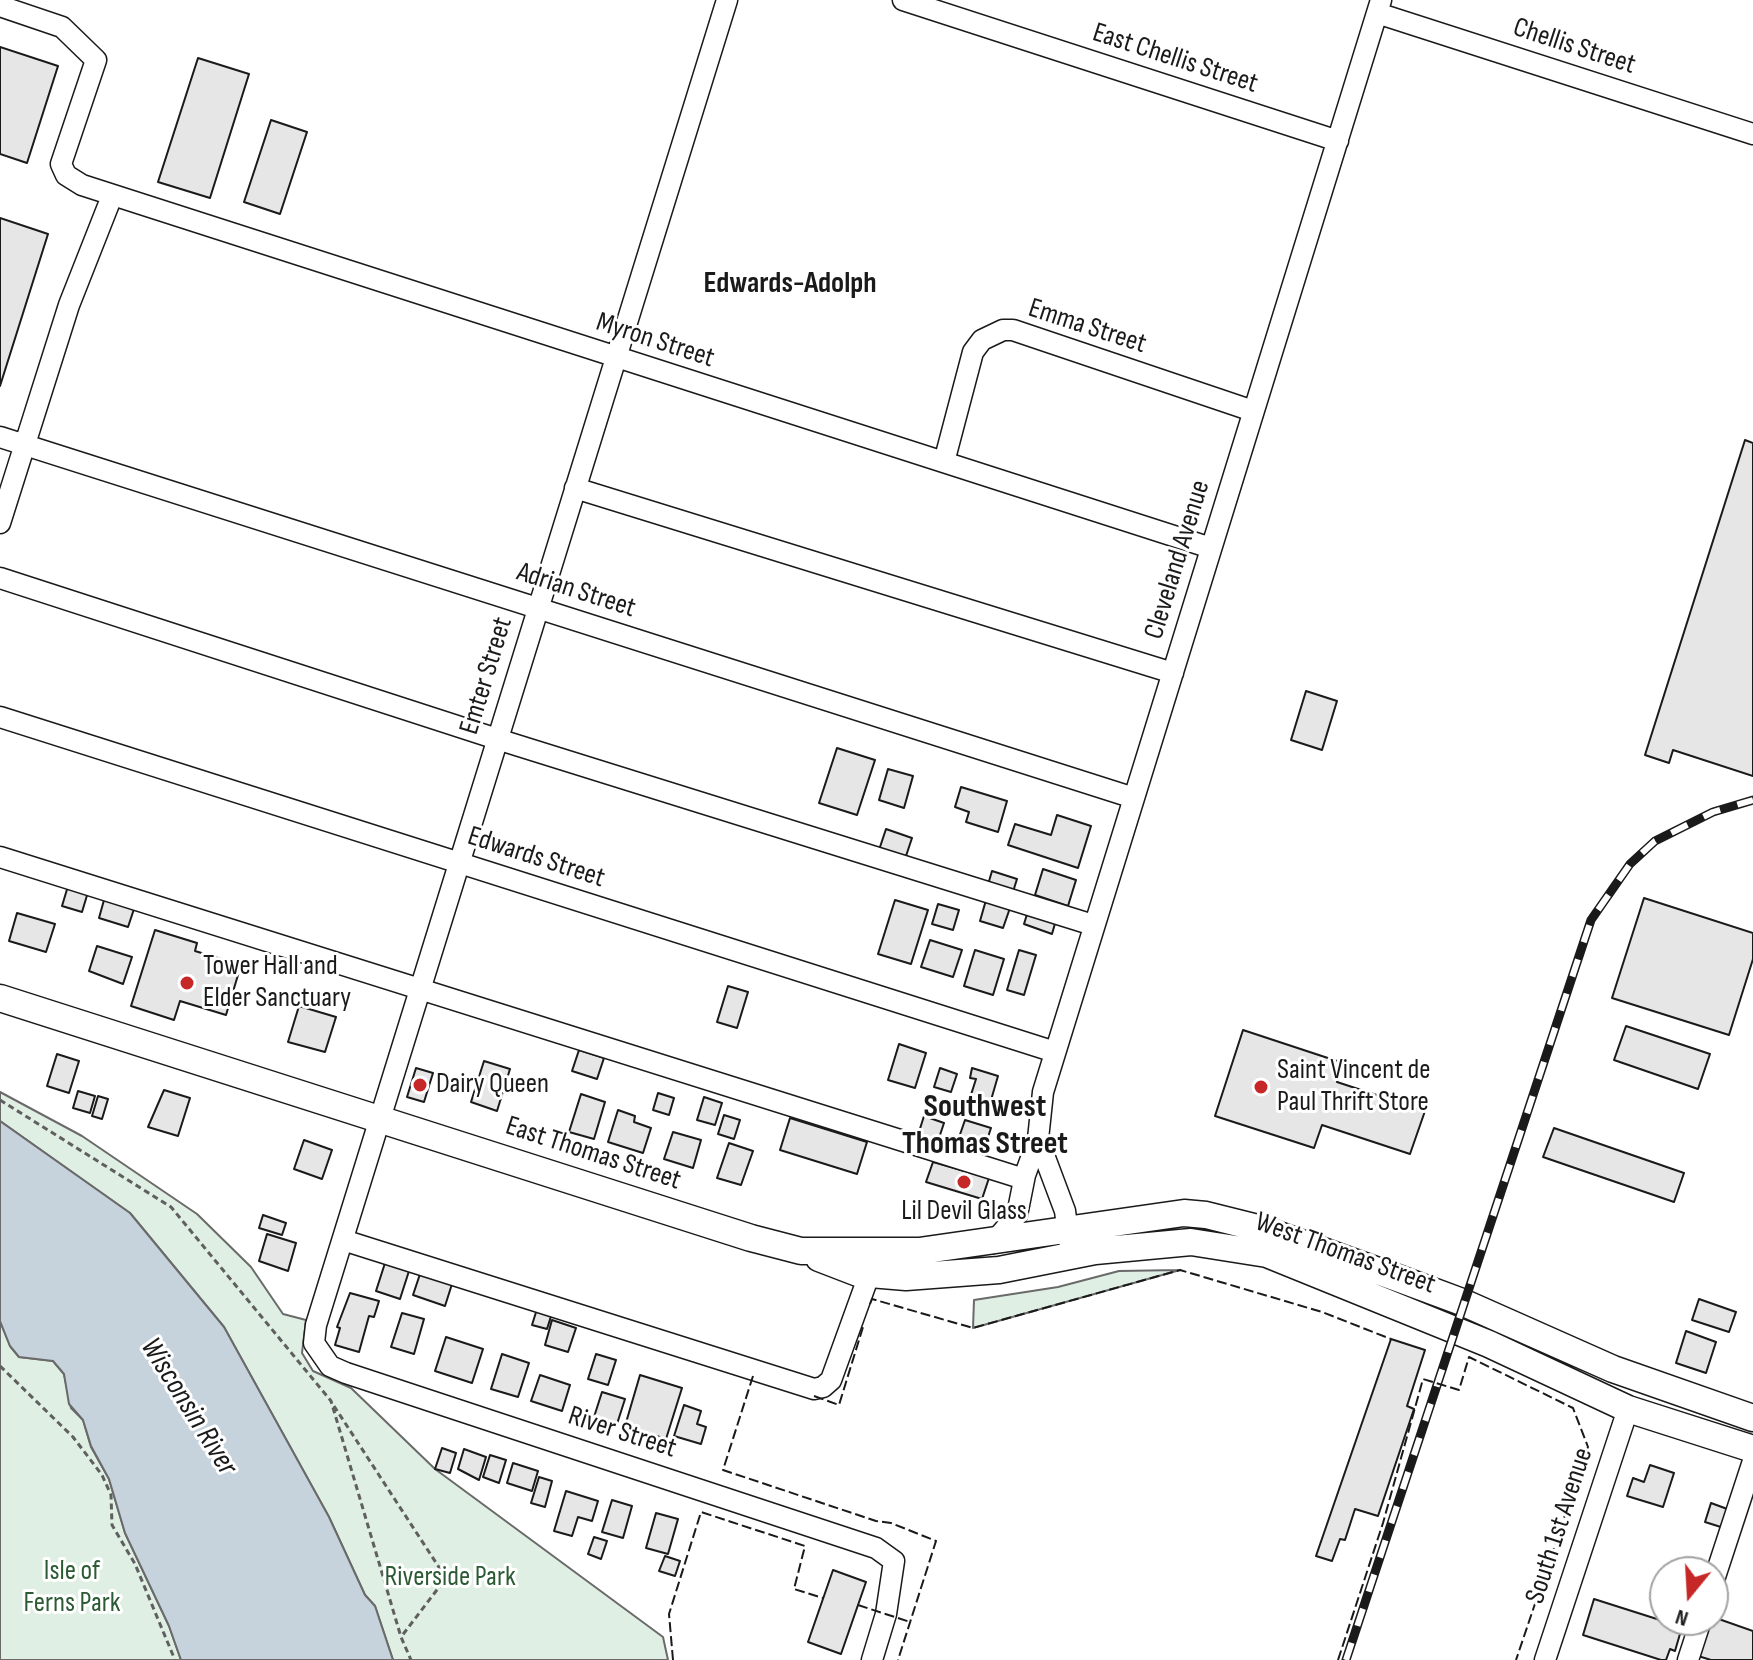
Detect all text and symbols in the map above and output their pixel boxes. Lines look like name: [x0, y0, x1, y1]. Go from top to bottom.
street label: Chellis Street: [1509, 11, 1639, 83]
street label: East Chellis Street: [1088, 17, 1262, 101]
district label: Edwards-Adolph: [703, 266, 877, 302]
street label: Emma Street: [1024, 292, 1150, 362]
street label: Myron Street: [592, 306, 718, 376]
street label: Cleveland Avenue: [1138, 477, 1218, 643]
street label: Adrian Street: [512, 556, 640, 626]
street label: Emter Street: [453, 613, 521, 739]
street label: Edwards Street: [463, 820, 609, 896]
place label: Tower Hall and Elder Sanctuary: [203, 950, 351, 1016]
marker: Tower Hall and Elder Sanctuary: [178, 974, 196, 992]
place label: Saint Vincent de Paul Thrift Store: [1277, 1054, 1430, 1120]
place label: Dairy Queen: [436, 1068, 549, 1102]
marker: Dairy Queen: [411, 1076, 429, 1094]
marker: Saint Vincent de Paul Thrift Store: [1252, 1078, 1270, 1096]
district label: Southwest Thomas Street: [902, 1089, 1068, 1164]
street label: East Thomas Street: [501, 1110, 685, 1198]
marker: Lil Devil Glass: [955, 1173, 973, 1191]
place label: Lil Devil Glass: [901, 1195, 1027, 1229]
street label: West Thomas Street: [1250, 1206, 1440, 1302]
water label: Wisconsin River: [132, 1332, 244, 1482]
street label: River Street: [564, 1400, 680, 1466]
street label: South 1st Avenue: [1519, 1444, 1601, 1608]
park label: Isle of Ferns Park: [24, 1555, 120, 1621]
north arrow: [1649, 1556, 1729, 1636]
park label: Riverside Park: [384, 1561, 516, 1595]
text: N: [1672, 1603, 1692, 1632]

